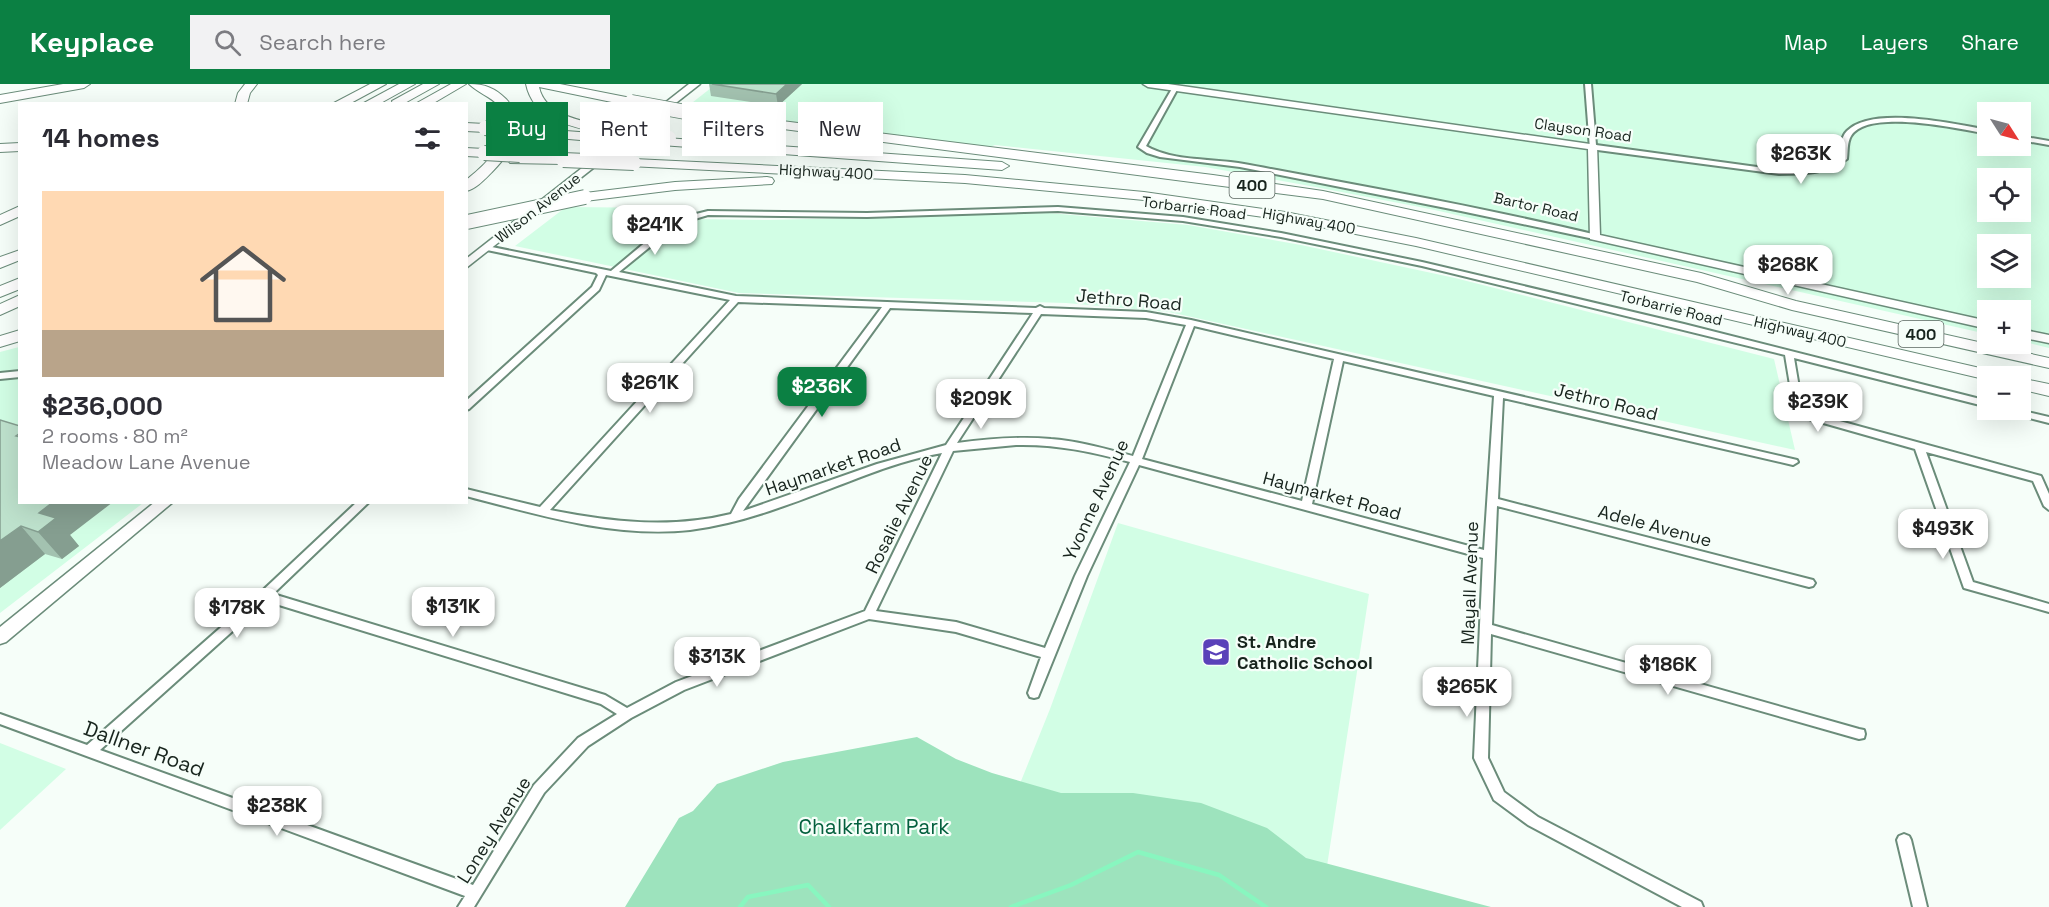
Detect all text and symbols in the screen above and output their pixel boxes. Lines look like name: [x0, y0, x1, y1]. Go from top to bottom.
search box: [190, 15, 610, 69]
text: Keyplace: [30, 24, 154, 60]
icon: search: [211, 26, 244, 59]
text: Search here: [259, 28, 386, 56]
text: Map: [1784, 29, 1828, 56]
text: Layers: [1861, 29, 1928, 56]
text: Share: [1961, 29, 2019, 56]
chip: Buy: [486, 102, 568, 156]
chip: Rent: [580, 102, 670, 156]
chip: Filters: [682, 102, 786, 156]
chip: New: [798, 102, 883, 156]
north arrow: [1977, 102, 2031, 156]
map controls: [1977, 102, 2031, 420]
street label: Clayson Road: [1533, 113, 1633, 146]
text: 14 homes: [42, 121, 160, 155]
icon: filters: [411, 122, 444, 155]
pin: $263K: [1759, 134, 1843, 185]
text: $263K: [1770, 140, 1832, 166]
street label: Highway 400: [778, 160, 874, 183]
street label: Wilson Avenue: [491, 168, 584, 247]
button: locate: [1977, 168, 2031, 222]
road number: 400: [1230, 172, 1274, 198]
street label: Bartor Road: [1492, 188, 1580, 225]
street label: Torbarrie Road: [1141, 192, 1247, 223]
street label: Highway 400: [1261, 203, 1357, 238]
pin: $241K: [613, 205, 697, 256]
text: $241K: [626, 211, 684, 237]
icon: home: [189, 230, 297, 338]
button: layers: [1977, 234, 2031, 288]
pin: $268K: [1746, 245, 1830, 296]
text: $268K: [1758, 251, 1818, 277]
street label: Jethro Road: [1075, 283, 1183, 316]
street label: Torbarrie Road: [1618, 286, 1724, 329]
button: +: [1977, 300, 2031, 354]
street label: Highway 400: [1752, 312, 1848, 351]
road number: 400: [1898, 321, 1944, 347]
pin: $261K: [608, 363, 692, 414]
button: −: [1977, 366, 2031, 420]
pin: $236K: [780, 367, 864, 418]
text: $261K: [621, 369, 679, 395]
text: $236K: [791, 373, 853, 399]
street label: Jethro Road: [1552, 378, 1660, 426]
pin: $209K: [939, 379, 1023, 430]
pin: $239K: [1776, 382, 1860, 433]
text: $209K: [950, 385, 1012, 411]
text: $239K: [1787, 388, 1849, 414]
text: $236,000: [42, 389, 163, 423]
text: 2 rooms · 80 m²: [42, 423, 188, 449]
street label: Haymarket Road: [762, 433, 904, 501]
street label: Yvonne Avenue: [1057, 436, 1134, 564]
text: Meadow Lane Avenue: [42, 449, 251, 475]
street label: Rosalie Avenue: [860, 450, 937, 577]
street label: Haymarket Road: [1260, 466, 1404, 525]
street label: Adele Avenue: [1596, 499, 1714, 552]
pin: $493K: [1901, 509, 1985, 560]
text: $493K: [1912, 515, 1974, 541]
street label: Mayall Avenue: [1456, 521, 1483, 645]
pin: $131K: [411, 587, 495, 638]
pin: $178K: [195, 588, 279, 639]
text: $131K: [426, 593, 480, 619]
text: $178K: [209, 594, 265, 620]
place label: St. Andre Catholic School: [1237, 630, 1373, 674]
school or university icon: St. Andre Catholic School: [1200, 636, 1232, 668]
pin: $313K: [675, 637, 759, 688]
text: $313K: [688, 643, 746, 669]
pin: $186K: [1626, 645, 1710, 696]
text: $186K: [1639, 651, 1697, 677]
pin: $265K: [1425, 667, 1509, 718]
text: $265K: [1437, 673, 1497, 699]
street label: Dallner Road: [80, 714, 208, 783]
street label: Loney Avenue: [452, 772, 536, 887]
pin: $238K: [235, 786, 319, 837]
text: $238K: [247, 792, 307, 818]
park label: Chalkfarm Park: [798, 813, 950, 840]

